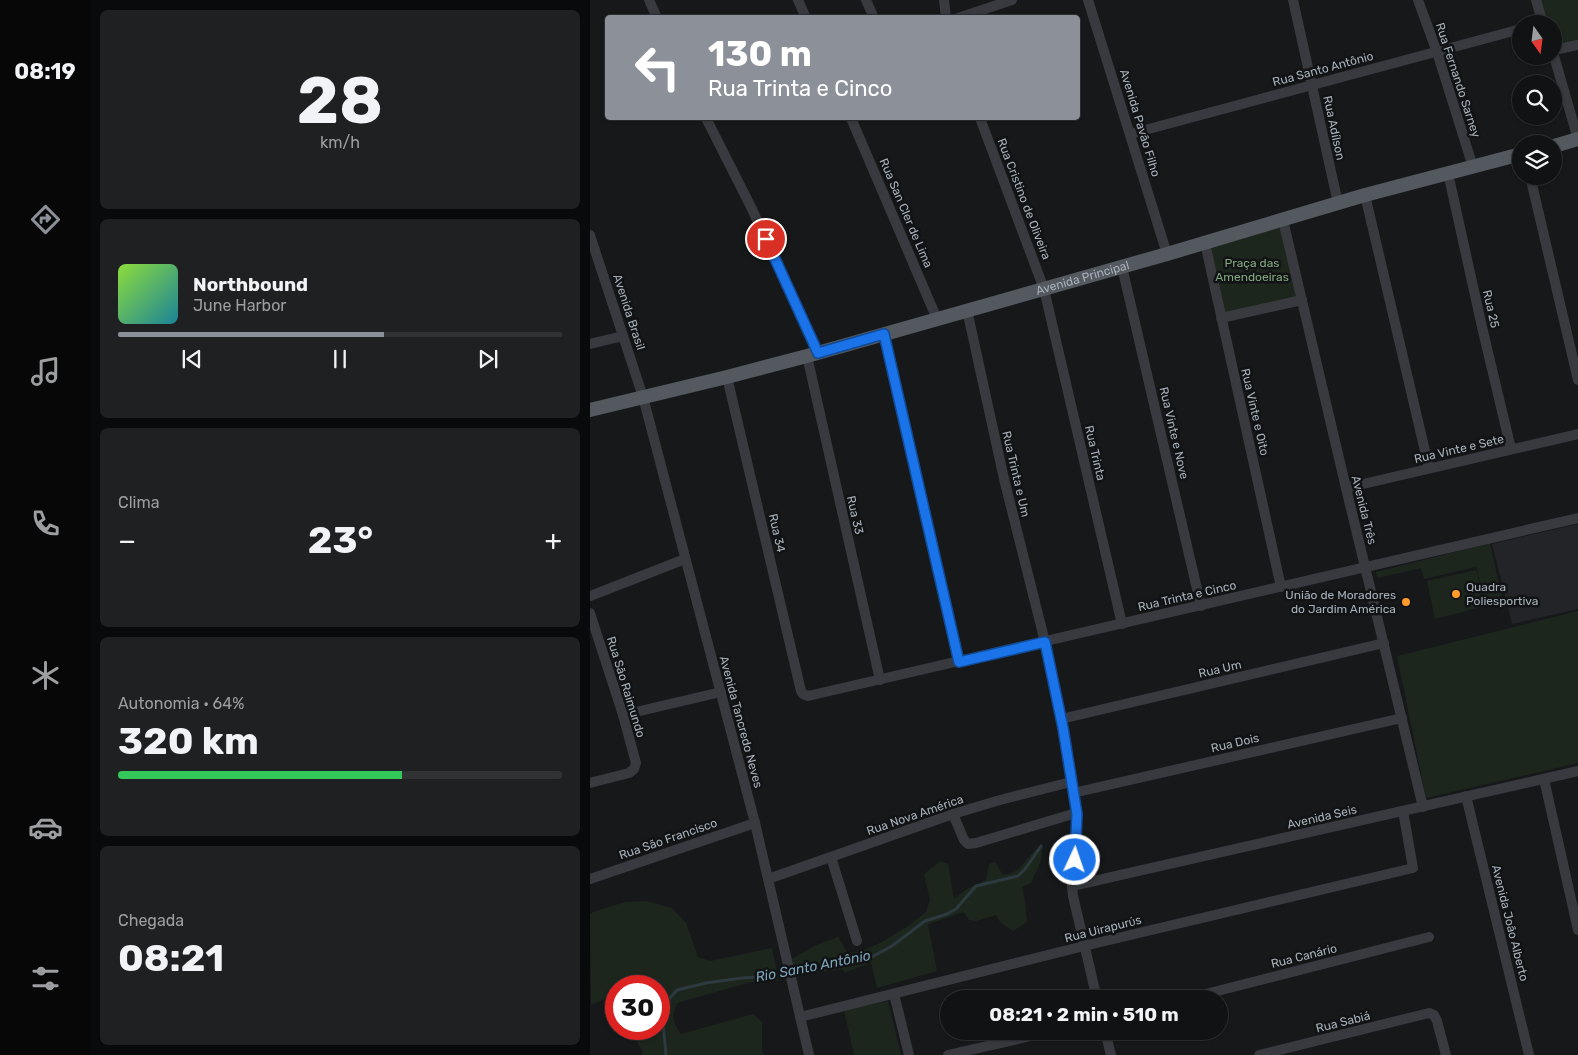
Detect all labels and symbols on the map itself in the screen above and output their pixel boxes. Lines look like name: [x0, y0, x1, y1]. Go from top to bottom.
north arrow: [1512, 15, 1562, 65]
street label: Rua Fernando Sarney: [1433, 21, 1483, 140]
street label: Rua Santo Antônio: [1271, 49, 1375, 89]
street label: Avenida Pavão Filho: [1117, 68, 1163, 179]
street label: Rua Adílson: [1320, 94, 1348, 162]
street label: Rua Cristino de Oliveira: [994, 136, 1054, 262]
street label: Rua San Cler de Lima: [877, 156, 935, 270]
pin: [745, 218, 787, 260]
park label: Praça das Amendoeiras: [1215, 256, 1289, 284]
street label: Avenida Principal: [1034, 258, 1131, 298]
street label: Avenida Brasil: [610, 272, 648, 352]
street label: Rua 25: [1480, 289, 1502, 329]
street label: Rua Vinte e Oito: [1238, 367, 1272, 457]
street label: Rua Vinte e Nove: [1157, 385, 1191, 481]
street label: Rua Trinta: [1082, 424, 1108, 482]
street label: Rua Trinta e Um: [999, 430, 1033, 518]
street label: Rua Vinte e Sete: [1413, 432, 1506, 466]
street label: Avenida Três: [1349, 474, 1379, 546]
street label: Rua 33: [844, 494, 866, 536]
street label: Rua 34: [766, 512, 788, 554]
street label: Rua Trinta e Cinco: [1136, 578, 1238, 614]
place label: Quadra Poliesportiva: [1466, 580, 1538, 608]
place label: União de Moradores do Jardim América: [1285, 588, 1396, 616]
marker: Quadra Poliesportiva: [1450, 588, 1462, 600]
marker: União de Moradores do Jardim América: [1400, 596, 1412, 608]
street label: Rua São Raimundo: [604, 635, 648, 739]
street label: Avenida Tancredo Neves: [717, 655, 765, 789]
street label: Rua Um: [1197, 657, 1243, 681]
street label: Rua Dois: [1210, 731, 1260, 755]
street label: Rua Nova América: [865, 792, 965, 838]
street label: Avenida Seis: [1286, 802, 1358, 832]
street label: Rua São Francisco: [617, 816, 719, 862]
position arrow: [1048, 833, 1100, 885]
street label: Avenida João Alberto: [1489, 863, 1531, 983]
street label: Rua Uirapurύs: [1063, 913, 1143, 945]
street label: Rua Canário: [1270, 941, 1339, 971]
water label: Rio Santo Antônio: [754, 947, 872, 986]
speed limit sign: 30: [605, 975, 670, 1040]
street label: Rua Sabiá: [1314, 1009, 1372, 1035]

